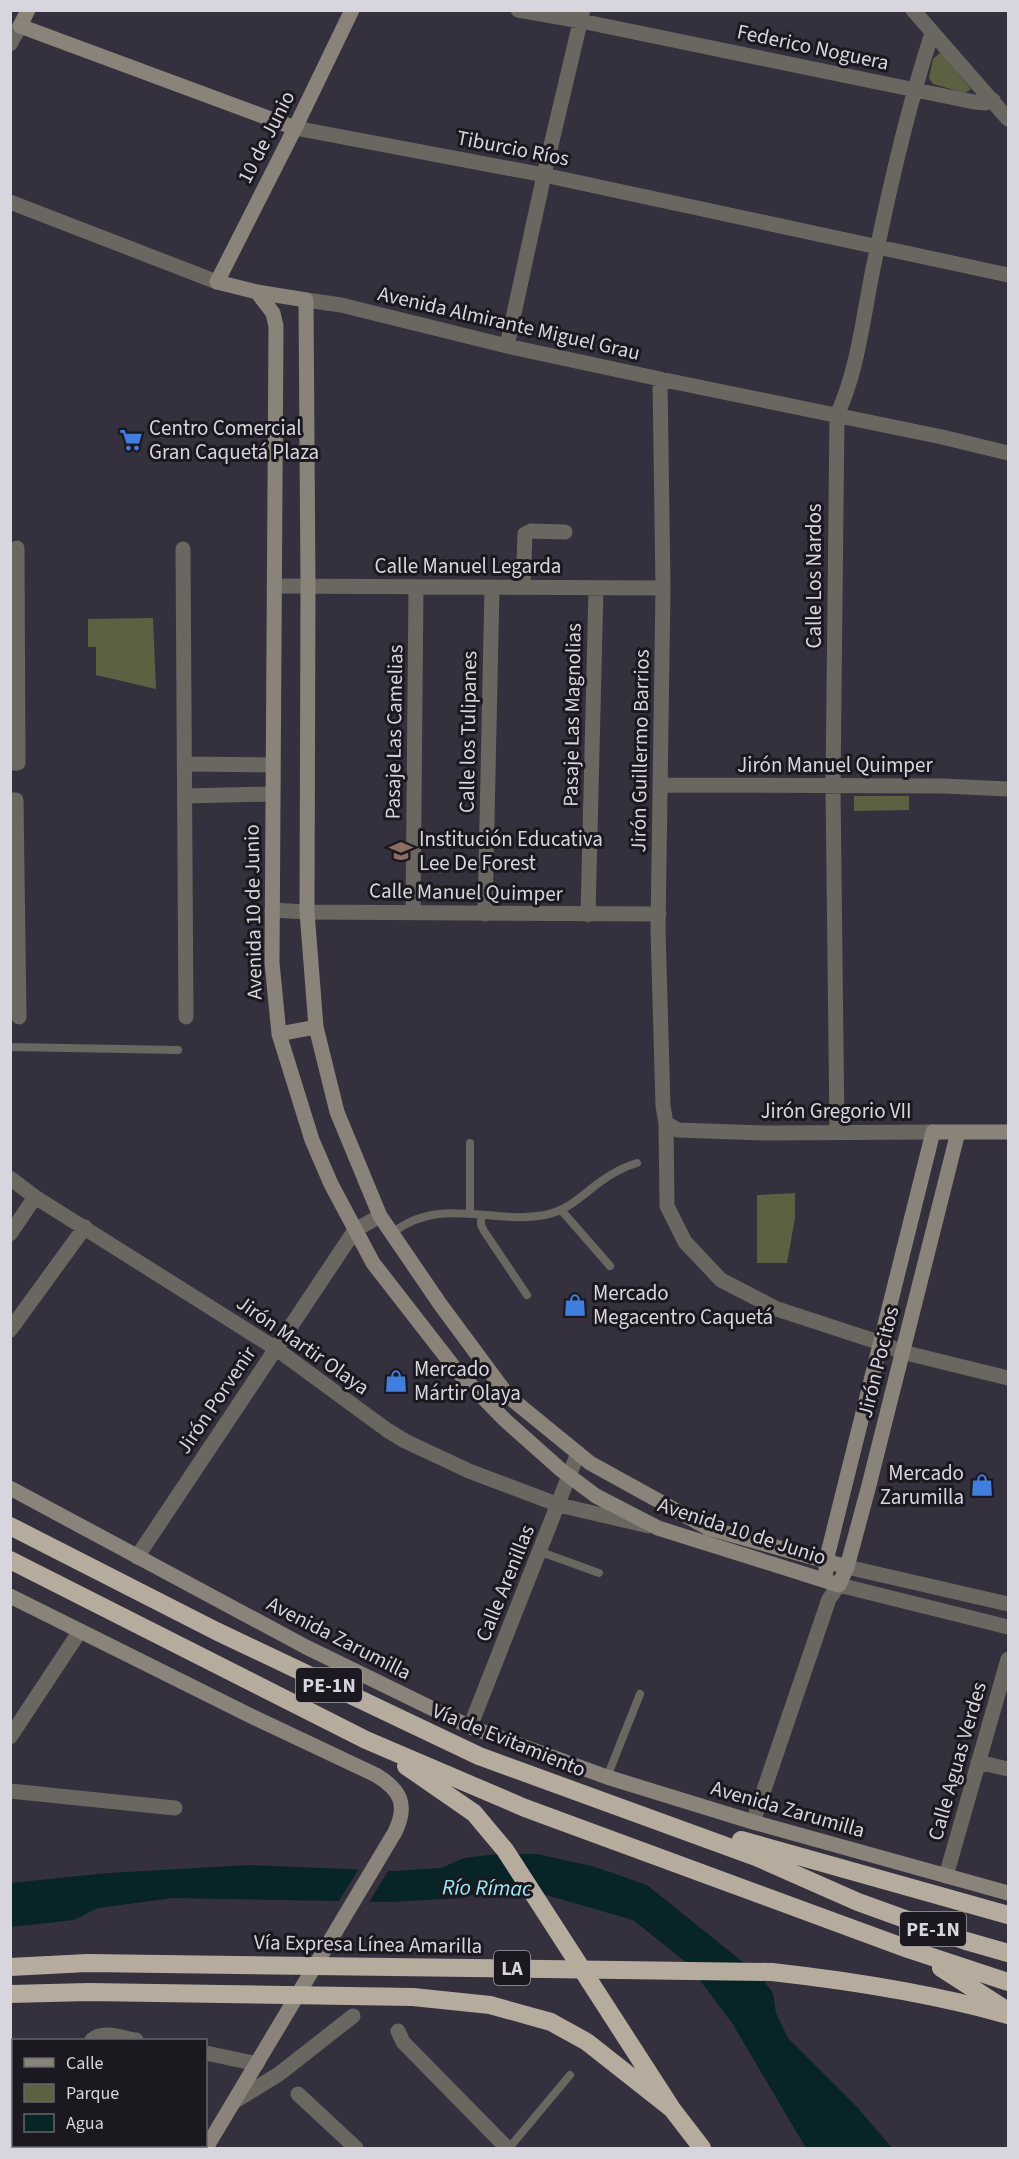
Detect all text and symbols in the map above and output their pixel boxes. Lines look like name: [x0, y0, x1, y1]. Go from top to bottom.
street label: Federico Noguera: [734, 16, 892, 78]
street label: 10 de Junio: [230, 85, 302, 189]
street label: Tiburcio Ríos: [454, 122, 572, 174]
street label: Avenida Almirante Miguel Grau: [375, 278, 643, 368]
place label: Centro Comercial Gran Caquetá Plaza: [149, 413, 319, 467]
supermarket icon: Centro Comercial Gran Caquetá Plaza: [118, 427, 144, 453]
street label: Calle Los Nardos: [799, 503, 829, 649]
street label: Calle Manuel Legarda: [375, 551, 561, 581]
street label: Pasaje Las Magnolias: [555, 623, 589, 807]
street label: Pasaje Las Camelias: [377, 644, 411, 820]
street label: Jirón Guillermo Barrios: [623, 649, 657, 853]
street label: Calle los Tulipanes: [452, 650, 484, 813]
street label: Jirón Manuel Quimper: [737, 750, 933, 780]
street label: Avenida 10 de Junio: [236, 824, 270, 1000]
place label: Institución Educativa Lee De Forest: [419, 824, 603, 878]
school or university icon: Institución Educativa Lee De Forest: [388, 838, 414, 864]
street label: Calle Manuel Quimper: [369, 875, 564, 909]
street label: Jirón Gregorio VII: [760, 1096, 912, 1126]
place label: Mercado Megacentro Caquetá: [593, 1278, 773, 1332]
street label: Jirón Martir Olaya: [230, 1288, 376, 1402]
shop icon: Mercado Megacentro Caquetá: [562, 1292, 588, 1318]
street label: Jirón Pocitos: [850, 1303, 906, 1421]
street label: Jirón Porvenir: [169, 1340, 264, 1460]
place label: Mercado Mártir Olaya: [414, 1354, 521, 1408]
shop icon: Mercado Mártir Olaya: [383, 1368, 409, 1394]
place label: Mercado Zarumilla: [880, 1458, 964, 1512]
shop icon: Mercado Zarumilla: [969, 1472, 995, 1498]
street label: Avenida 10 de Junio: [654, 1490, 830, 1572]
street label: Calle Arenillas: [468, 1520, 542, 1646]
street label: Avenida Zarumilla: [262, 1589, 416, 1687]
road number: PE-1N: [296, 1668, 362, 1702]
street label: Calle Aguas Verdes: [920, 1678, 994, 1844]
street label: Vía de Evitamiento: [428, 1696, 590, 1784]
street label: Avenida Zarumilla: [708, 1773, 868, 1845]
water label: Río Rímac: [442, 1871, 532, 1905]
road number: PE-1N: [900, 1912, 966, 1946]
street label: Vía Expresa Línea Amarilla: [254, 1927, 482, 1961]
road number: LA: [494, 1951, 530, 1985]
legend: [12, 2039, 207, 2147]
text: Calle: [66, 2051, 104, 2076]
text: Parque: [66, 2081, 119, 2106]
text: Agua: [66, 2111, 104, 2136]

